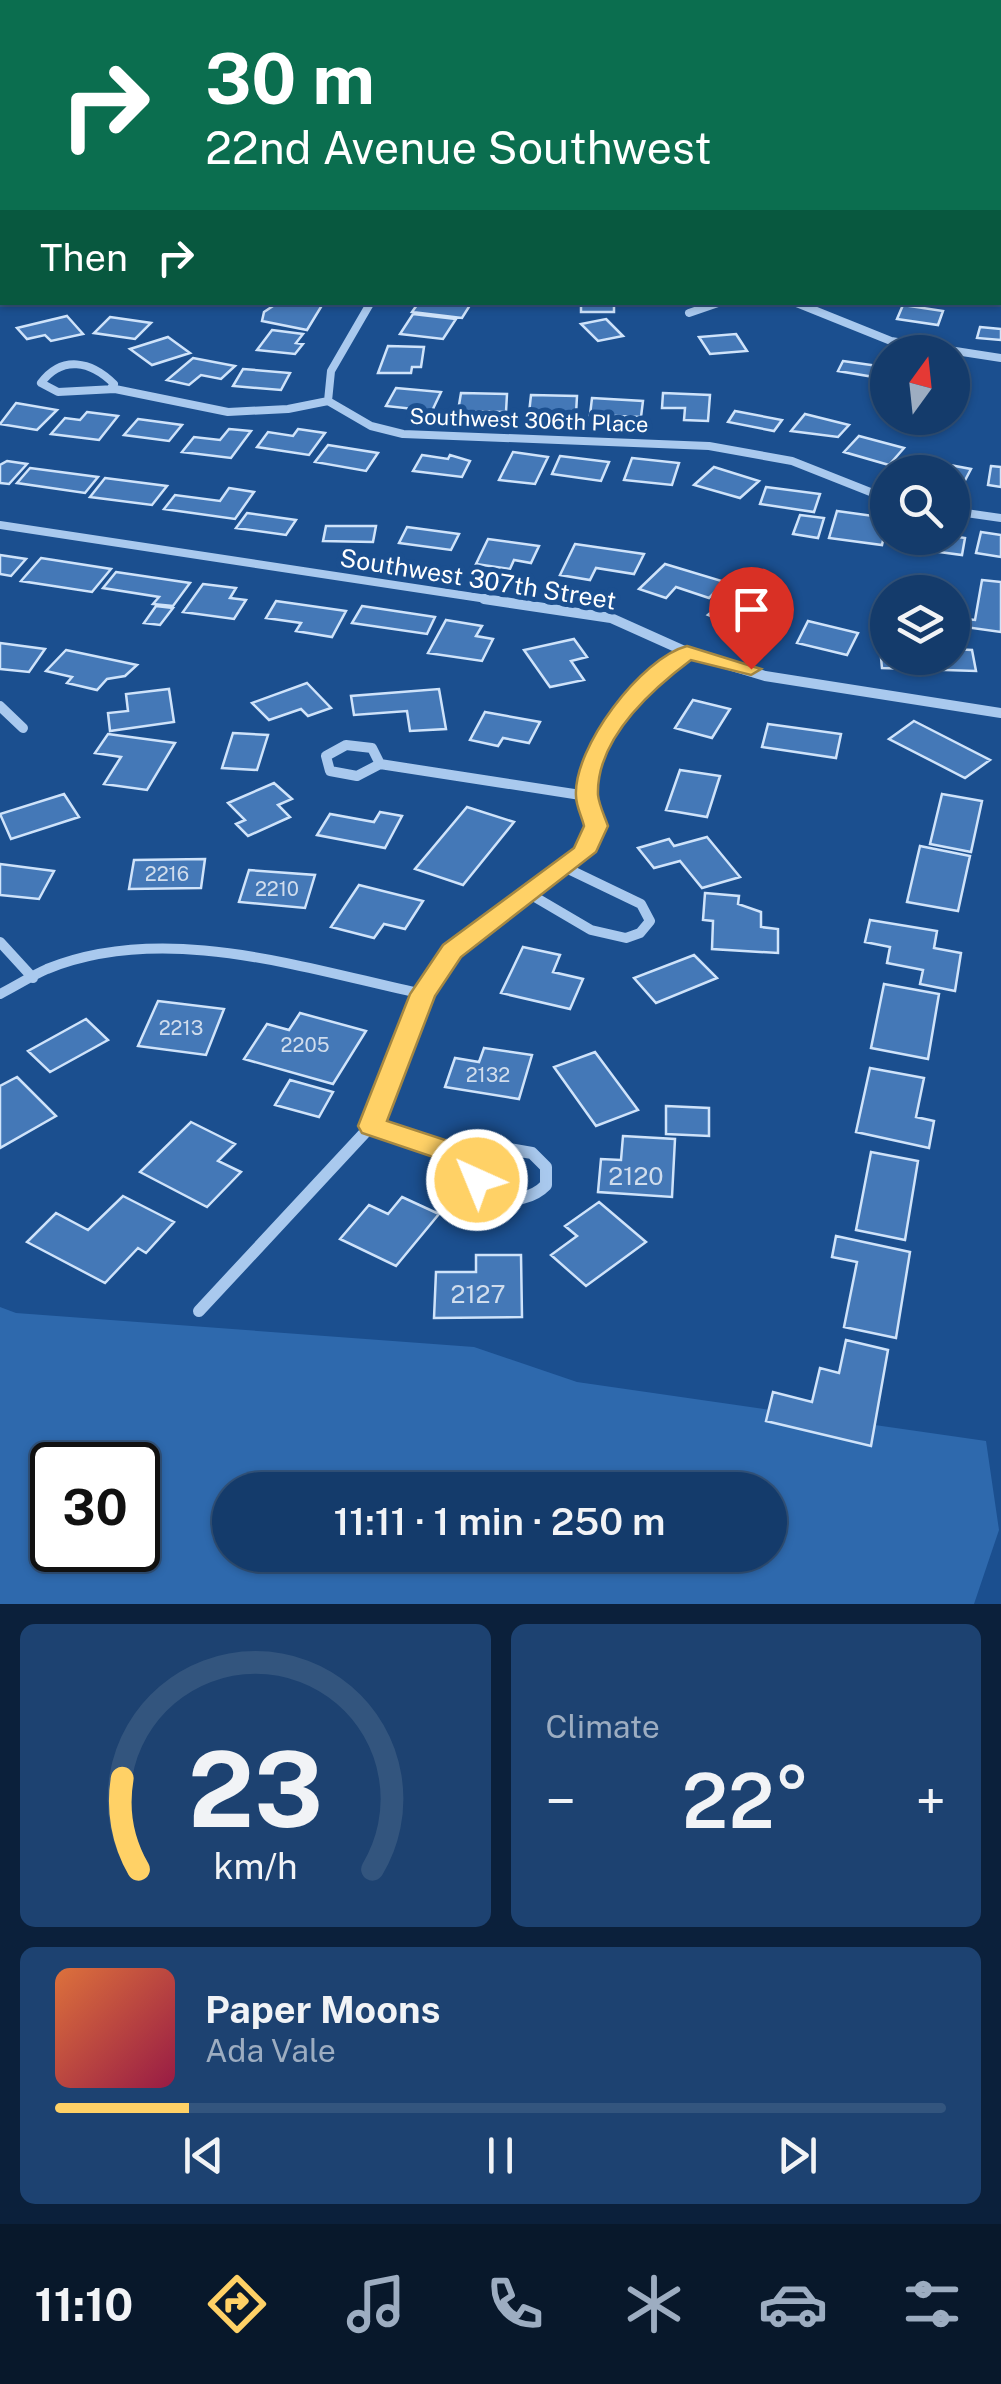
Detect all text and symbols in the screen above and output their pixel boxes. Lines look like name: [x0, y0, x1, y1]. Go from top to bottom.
text: 30 m: [205, 37, 375, 120]
icon: right: [40, 40, 170, 170]
text: 22nd Avenue Southwest: [205, 121, 712, 174]
icon: right: [148, 230, 203, 285]
text: Then: [40, 235, 128, 280]
north arrow: [870, 335, 970, 435]
map controls: [870, 335, 970, 675]
street label: Southwest 306th Place: [409, 403, 649, 437]
button: search: [870, 455, 970, 555]
street label: Southwest 307th Street: [338, 542, 618, 616]
pin: [709, 567, 794, 670]
button: layers: [870, 575, 970, 675]
icon: arrive: [724, 582, 779, 637]
house number: 2216: [145, 862, 189, 886]
house number: 2210: [255, 877, 299, 901]
house number: 2213: [159, 1016, 203, 1040]
house number: 2205: [281, 1033, 329, 1057]
house number: 2132: [466, 1063, 510, 1087]
position arrow: [425, 1128, 529, 1232]
house number: 2120: [608, 1161, 664, 1191]
house number: 2127: [451, 1279, 506, 1309]
speed limit sign: 30: [30, 1442, 160, 1572]
text: 11:11 · 1 min · 250 m: [333, 1499, 666, 1544]
text: Climate: [546, 1708, 660, 1745]
text: 23: [188, 1728, 323, 1850]
text: 22°: [682, 1757, 810, 1845]
text: −: [546, 1769, 576, 1833]
text: +: [916, 1769, 946, 1833]
text: km/h: [213, 1845, 297, 1887]
text: Paper Moons: [205, 1987, 440, 2032]
text: Ada Vale: [205, 2032, 336, 2069]
icon: previous: [176, 2128, 231, 2183]
icon: pause: [473, 2128, 528, 2183]
icon: next: [770, 2128, 825, 2183]
icon: directions: [202, 2269, 272, 2339]
icon: music: [341, 2269, 411, 2339]
icon: phone: [480, 2269, 550, 2339]
icon: climate: [619, 2269, 689, 2339]
icon: car: [758, 2269, 828, 2339]
icon: filters: [897, 2269, 967, 2339]
text: 11:10: [34, 2278, 133, 2331]

